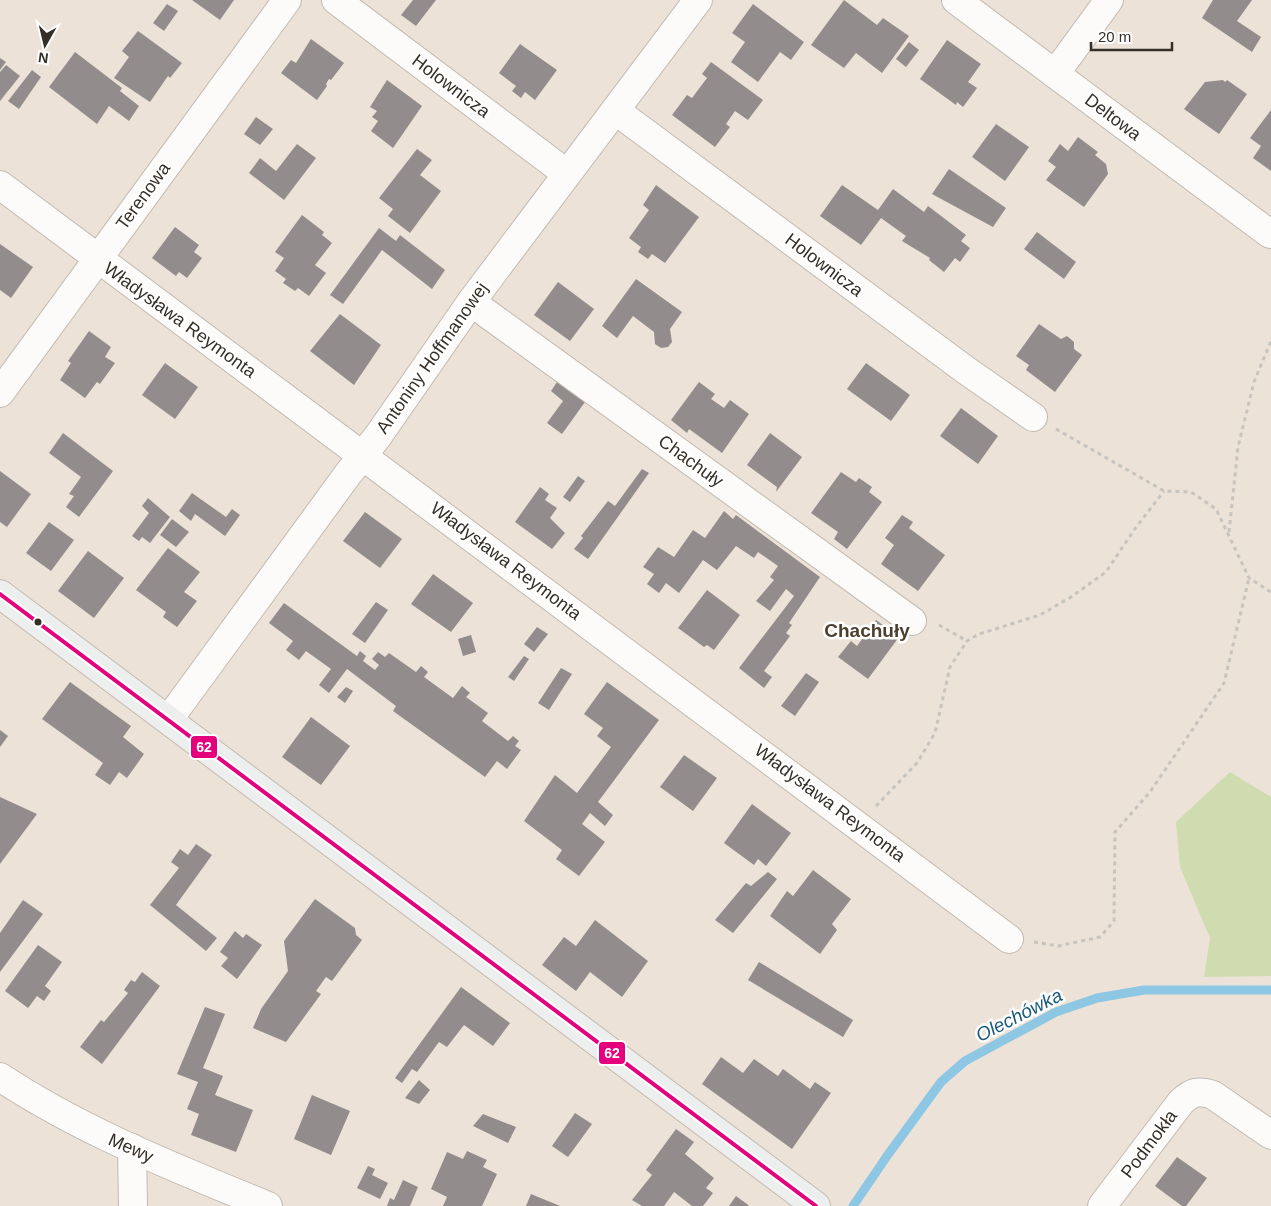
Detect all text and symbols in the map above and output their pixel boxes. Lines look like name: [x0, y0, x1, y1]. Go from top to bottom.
north arrow: [20, 20, 70, 70]
scale bar: [1091, 20, 1172, 52]
text: 20 m: [1098, 28, 1131, 45]
text: N: [37, 49, 49, 67]
street label: Holownicza: [408, 50, 495, 122]
street label: Deltowa: [1081, 89, 1146, 145]
street label: Terenowa: [112, 158, 175, 233]
street label: Holownicza: [781, 229, 868, 301]
street label: Władysława Reymonta: [100, 258, 261, 382]
street label: Antoniny Hoffmanowej: [372, 279, 492, 437]
street label: Chachuły: [655, 431, 727, 491]
street label: Władysława Reymonta: [427, 498, 586, 625]
unlabelled marker: [33, 617, 43, 627]
district label: Chachuły: [824, 620, 910, 641]
line badge: 62: [190, 735, 218, 759]
text: 62: [196, 739, 212, 755]
street label: Władysława Reymonta: [751, 740, 910, 867]
water label: Olechówka: [972, 984, 1066, 1046]
line badge: 62: [598, 1041, 626, 1065]
text: 62: [604, 1045, 620, 1061]
street label: Podmokła: [1117, 1105, 1182, 1182]
street label: Mewy: [105, 1129, 157, 1167]

